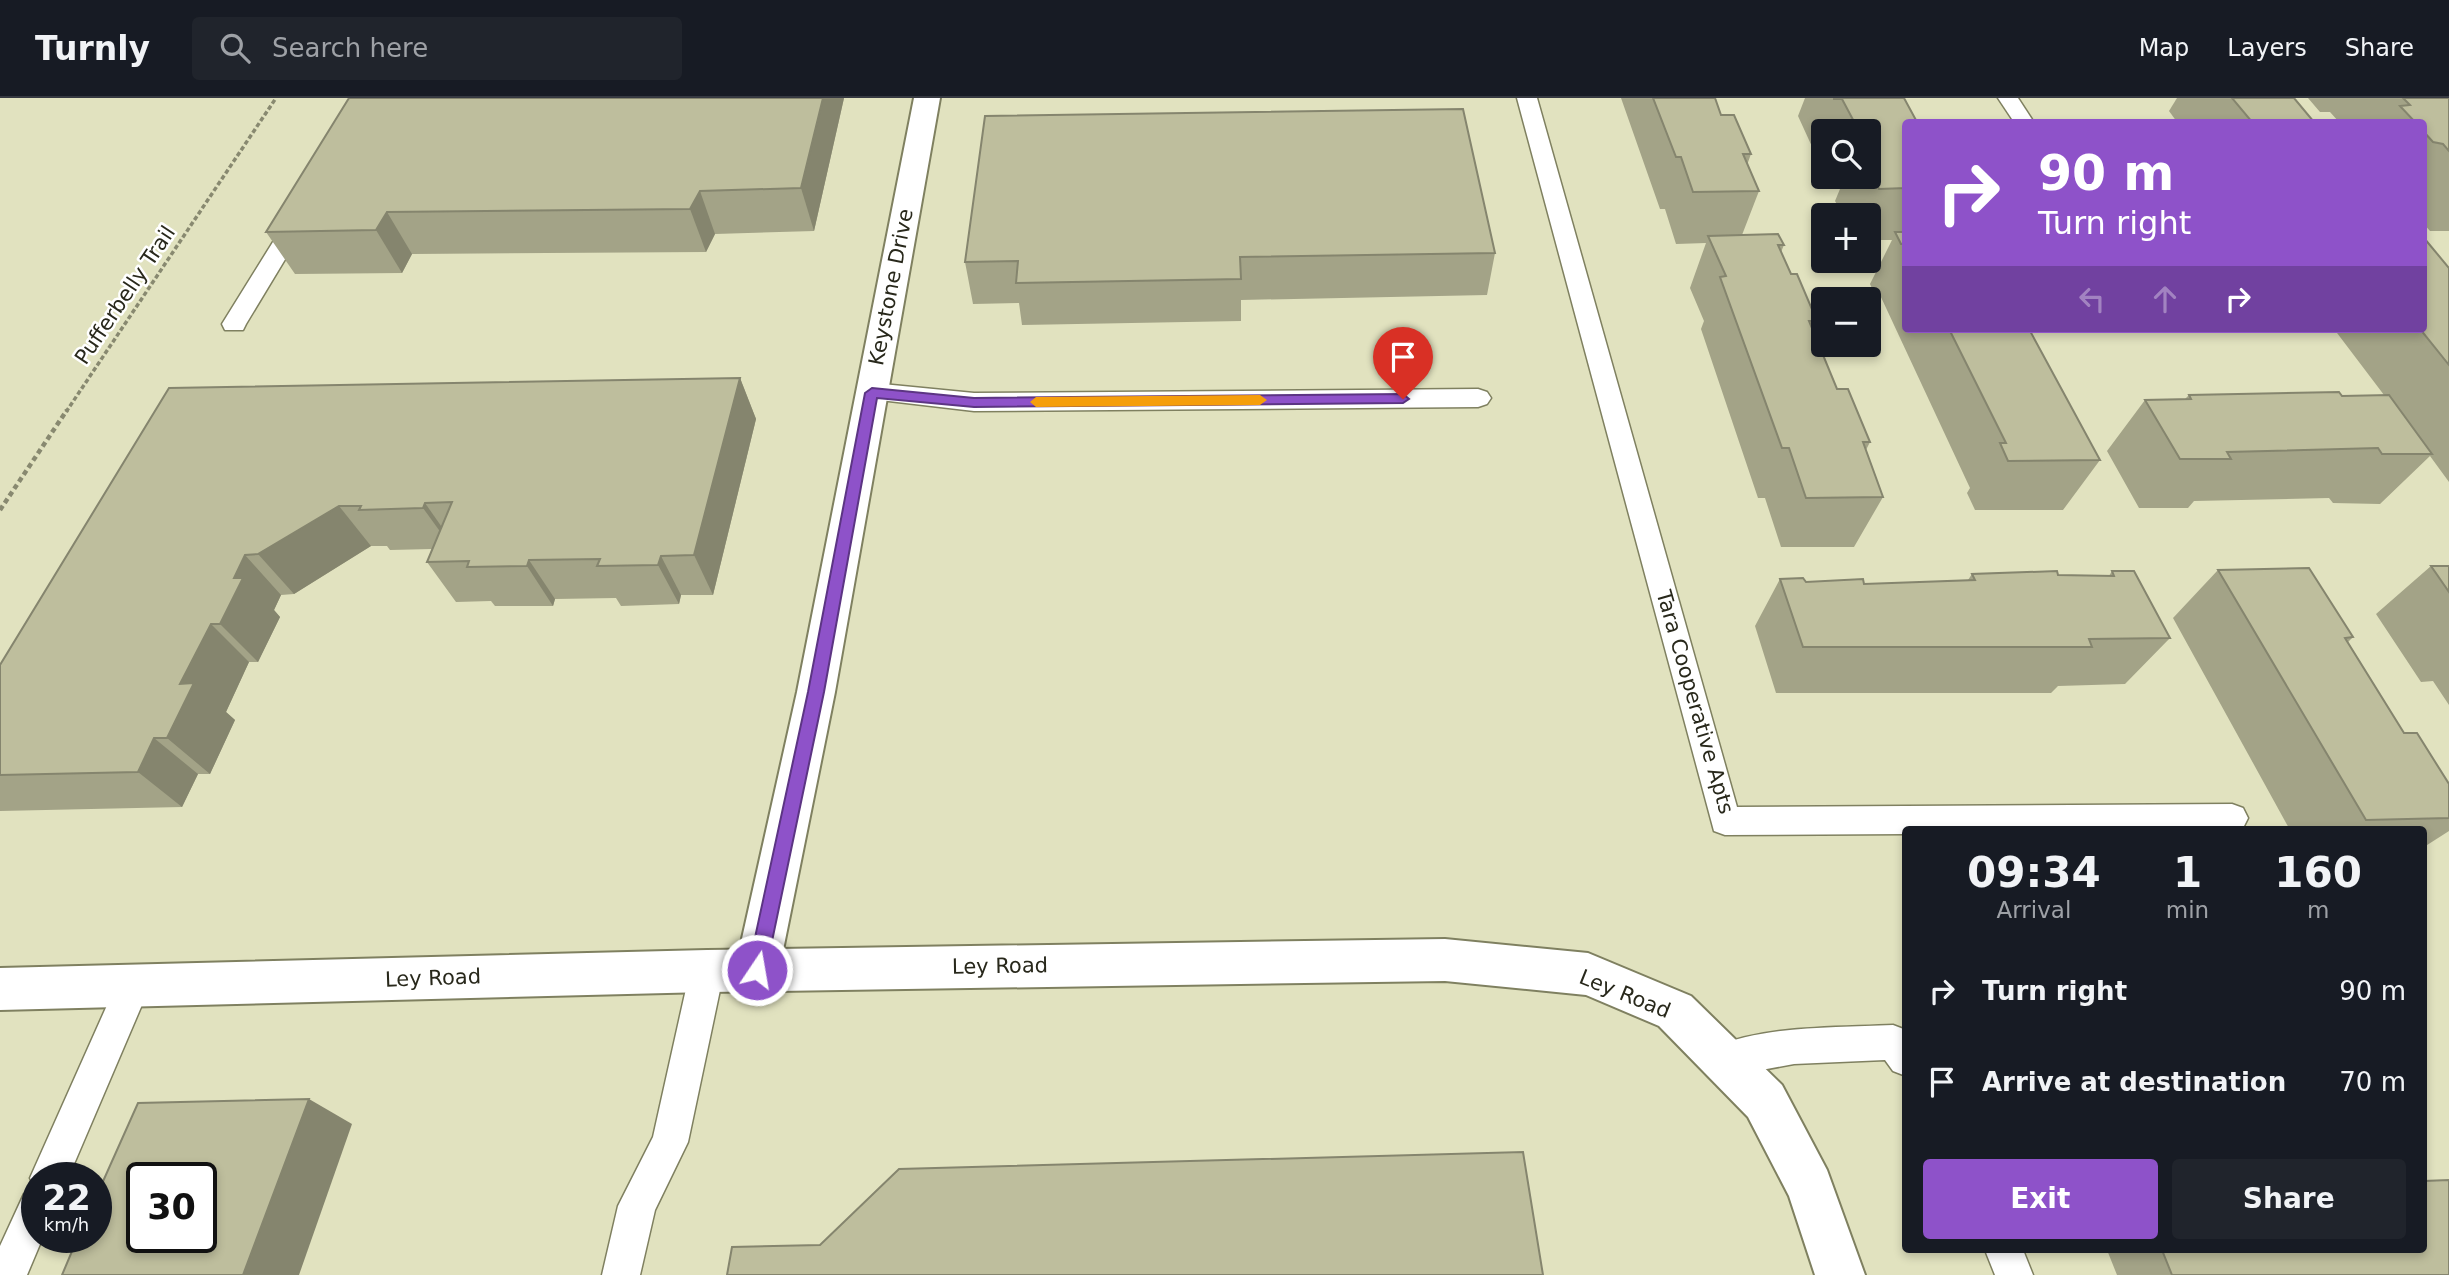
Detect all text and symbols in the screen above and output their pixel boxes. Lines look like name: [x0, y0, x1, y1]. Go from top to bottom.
search box: [192, 17, 682, 80]
text: Turnly: [35, 29, 150, 68]
icon: search: [216, 29, 254, 67]
text: Search here: [272, 33, 428, 63]
text: Map: [2139, 34, 2189, 62]
text: Layers: [2227, 34, 2307, 62]
text: Share: [2345, 34, 2414, 62]
map controls: [1811, 119, 1881, 357]
button: search: [1811, 119, 1881, 189]
text: 90 m: [2038, 145, 2174, 202]
icon: right: [1923, 147, 2014, 238]
button: +: [1811, 203, 1881, 273]
text: Turn right: [2038, 204, 2191, 242]
street label: Keystone Drive: [864, 207, 918, 367]
street label: Pufferbelly Trail: [70, 221, 180, 369]
icon: left: [2073, 280, 2111, 318]
icon: ahead: [2146, 280, 2184, 318]
icon: right: [2219, 280, 2257, 318]
button: −: [1811, 287, 1881, 357]
pin: [1373, 327, 1433, 399]
icon: arrive: [1384, 338, 1422, 376]
street label: Tara Cooperative Apts: [1651, 586, 1738, 817]
text: 09:34: [1967, 848, 2101, 897]
text: 1: [2173, 848, 2202, 897]
text: 160: [2274, 848, 2362, 897]
text: Arrival: [1997, 897, 2071, 923]
text: min: [2166, 897, 2209, 923]
text: m: [2307, 897, 2329, 923]
position arrow: [720, 933, 794, 1007]
street label: Ley Road: [952, 953, 1048, 979]
street label: Ley Road: [385, 964, 481, 992]
street label: Ley Road: [1576, 965, 1674, 1023]
icon: right: [1923, 972, 1961, 1010]
text: Turn right: [1982, 976, 2127, 1006]
text: 90 m: [2339, 976, 2406, 1006]
icon: arrive: [1923, 1063, 1961, 1101]
text: Arrive at destination: [1982, 1067, 2286, 1097]
text: 70 m: [2339, 1067, 2406, 1097]
button: Exit: [1923, 1159, 2158, 1239]
button: Share: [2172, 1159, 2406, 1239]
speed limit sign: 30: [126, 1162, 217, 1253]
text: 22: [42, 1178, 91, 1218]
text: km/h: [44, 1214, 89, 1235]

